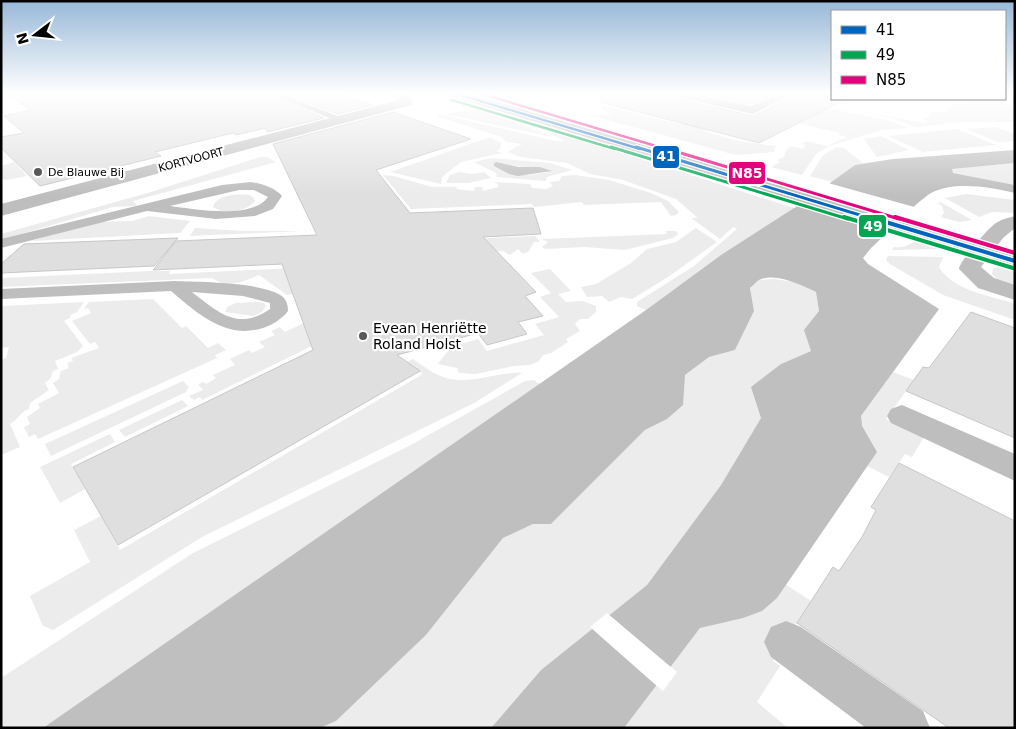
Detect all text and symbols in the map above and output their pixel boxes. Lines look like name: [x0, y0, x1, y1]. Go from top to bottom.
north arrow: [10, 10, 60, 60]
legend: [831, 10, 1006, 100]
text: 41: [876, 21, 895, 39]
text: N: [13, 31, 32, 46]
text: 49: [876, 46, 895, 64]
text: N85: [876, 71, 906, 89]
street label: KORTVOORT: [157, 145, 225, 175]
line badge: 41: [652, 145, 680, 169]
text: 41: [656, 148, 676, 164]
line badge: N85: [728, 161, 766, 185]
text: N85: [731, 165, 763, 181]
marker: De Blauwe Bij: [32, 166, 44, 178]
place label: De Blauwe Bij: [48, 166, 124, 179]
line badge: 49: [858, 214, 887, 238]
text: 49: [863, 218, 883, 234]
place label: Evean Henriëtte Roland Holst: [373, 320, 487, 352]
marker: Evean Henriëtte Roland Holst: [357, 330, 369, 342]

